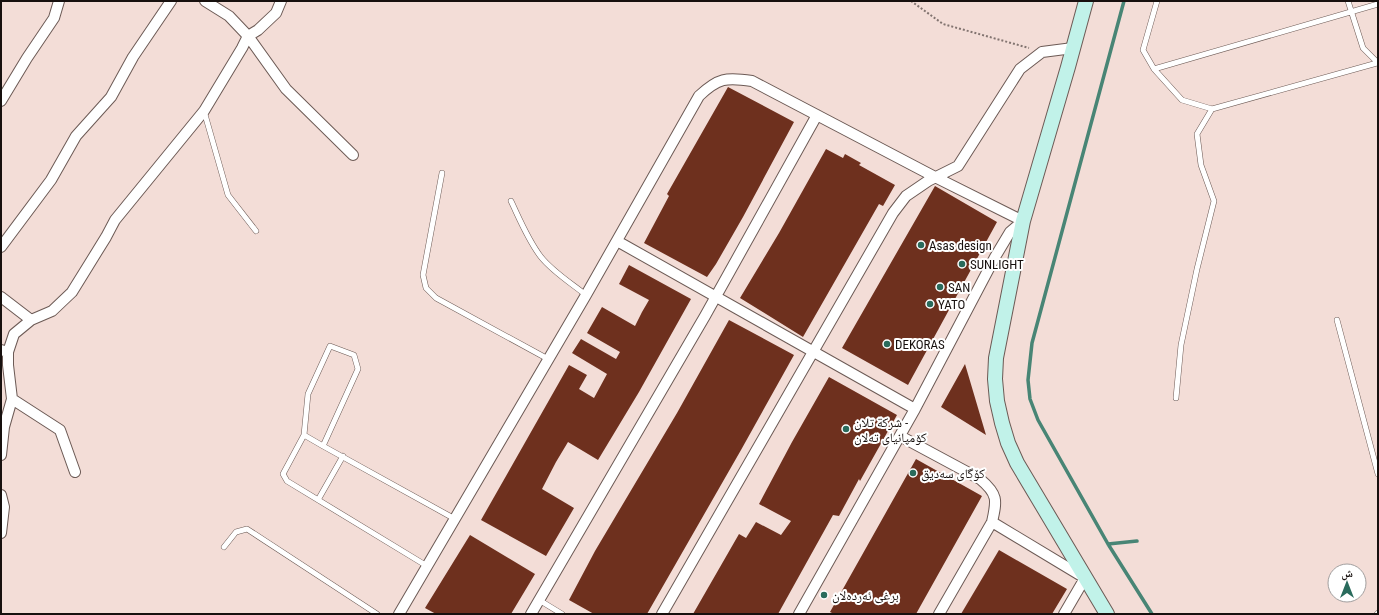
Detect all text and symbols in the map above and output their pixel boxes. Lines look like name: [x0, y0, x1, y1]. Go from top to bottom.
place label: Asas design: [929, 238, 992, 253]
marker: Asas design: [916, 240, 926, 250]
place label: SUNLIGHT: [970, 257, 1024, 272]
marker: SUNLIGHT: [957, 259, 967, 269]
place label: SAN: [948, 280, 970, 295]
marker: SAN: [935, 282, 945, 292]
place label: YATO: [938, 297, 965, 312]
marker: YATO: [925, 299, 935, 309]
place label: DEKORAS: [895, 337, 945, 352]
marker: DEKORAS: [882, 339, 892, 349]
place label: شركة تلان - کۆمپانیای تەلان: [854, 415, 927, 446]
marker: شركة تلان - کۆمپانیای تەلان: [841, 424, 851, 434]
place label: کۆگای سەدیق: [921, 466, 985, 482]
marker: کۆگای سەدیق: [908, 468, 918, 478]
north arrow: [1327, 563, 1367, 603]
text: ش: [1341, 567, 1353, 581]
place label: برغی ئەردەلان: [832, 588, 899, 604]
marker: برغی ئەردەلان: [819, 590, 829, 600]

